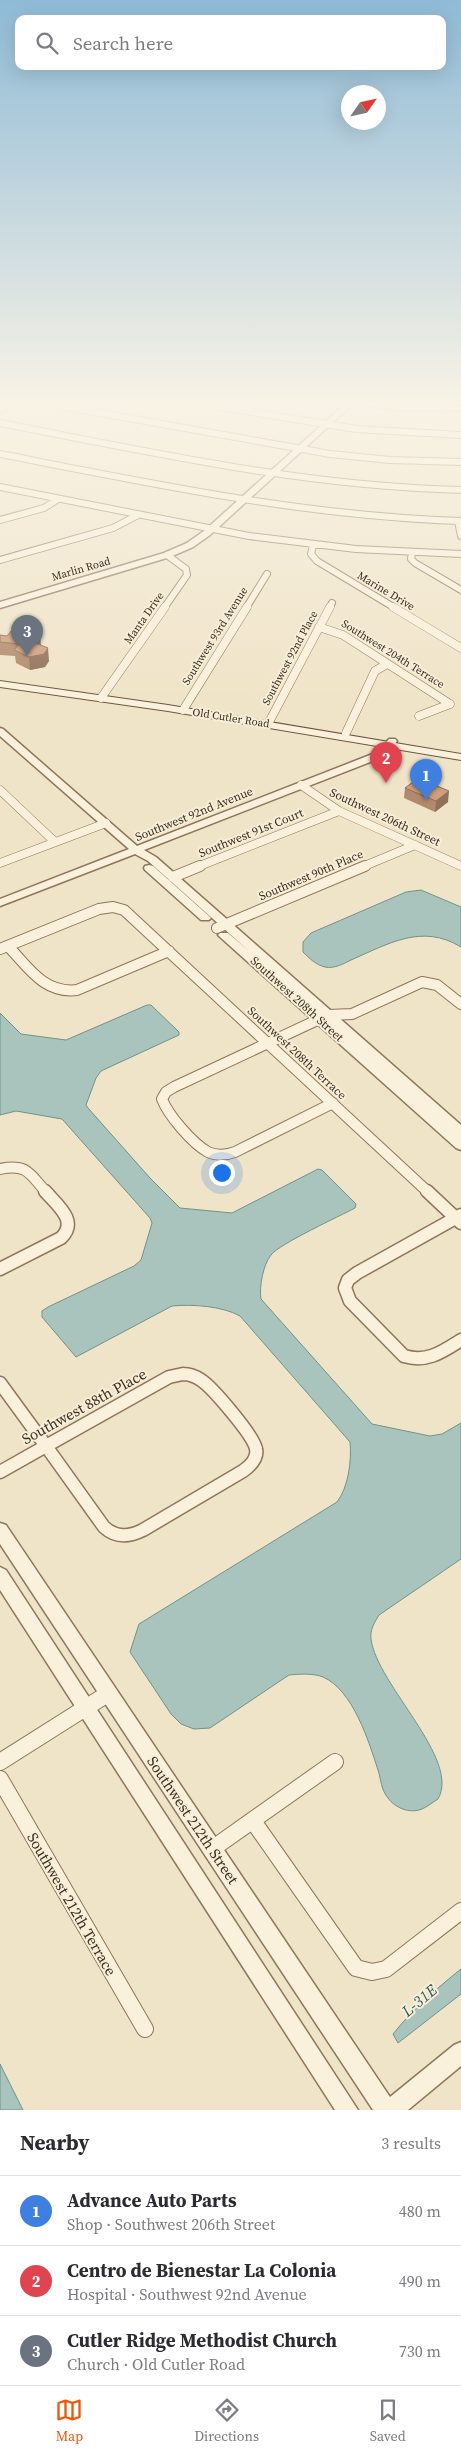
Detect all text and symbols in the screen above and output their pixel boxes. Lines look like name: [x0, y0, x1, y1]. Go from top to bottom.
search box: [15, 15, 446, 70]
icon: search: [33, 29, 61, 57]
text: Search here: [73, 30, 173, 56]
north arrow: [341, 85, 386, 130]
street label: Marlin Road: [50, 553, 113, 585]
street label: Marine Drive: [354, 568, 418, 614]
street label: Southwest 93rd Avenue: [179, 584, 252, 688]
street label: Manta Drive: [121, 589, 168, 647]
street label: Southwest 92nd Place: [259, 608, 322, 708]
pin: 3: [11, 615, 43, 656]
street label: Southwest 204th Terrace: [339, 616, 448, 692]
street label: Old Cutler Road: [191, 705, 271, 732]
pin: 2: [370, 742, 402, 783]
pin: 1: [410, 759, 442, 800]
street label: Southwest 92nd Avenue: [133, 783, 255, 845]
street label: Southwest 206th Street: [327, 784, 443, 850]
street label: Southwest 91st Court: [196, 805, 306, 861]
street label: Southwest 90th Place: [256, 846, 366, 904]
street label: Southwest 208th Street: [247, 953, 347, 1045]
street label: Southwest 208th Terrace: [244, 1003, 350, 1103]
your location: [209, 1160, 235, 1186]
street label: Southwest 88th Place: [18, 1363, 151, 1449]
street label: Southwest 212th Street: [142, 1752, 244, 1888]
street label: Southwest 212th Terrace: [22, 1829, 122, 1980]
water label: L-31E: [396, 1978, 442, 2022]
text: Nearby: [20, 2128, 90, 2157]
text: 3 results: [381, 2132, 441, 2154]
text: Advance Auto Parts: [67, 2187, 237, 2213]
text: 1: [32, 2200, 40, 2222]
text: 480 m: [399, 2200, 441, 2222]
text: Shop · Southwest 206th Street: [67, 2213, 275, 2235]
text: Centro de Bienestar La Colonia: [67, 2257, 336, 2283]
text: 2: [32, 2270, 40, 2292]
text: 490 m: [399, 2270, 441, 2292]
text: Hospital · Southwest 92nd Avenue: [67, 2283, 307, 2305]
text: Cutler Ridge Methodist Church: [67, 2327, 337, 2353]
text: 3: [32, 2340, 40, 2362]
text: 730 m: [399, 2340, 441, 2362]
text: Church · Old Cutler Road: [67, 2353, 245, 2375]
tab: Map: [55, 2396, 83, 2446]
tab: Directions: [194, 2396, 259, 2446]
tab: Saved: [370, 2396, 406, 2446]

